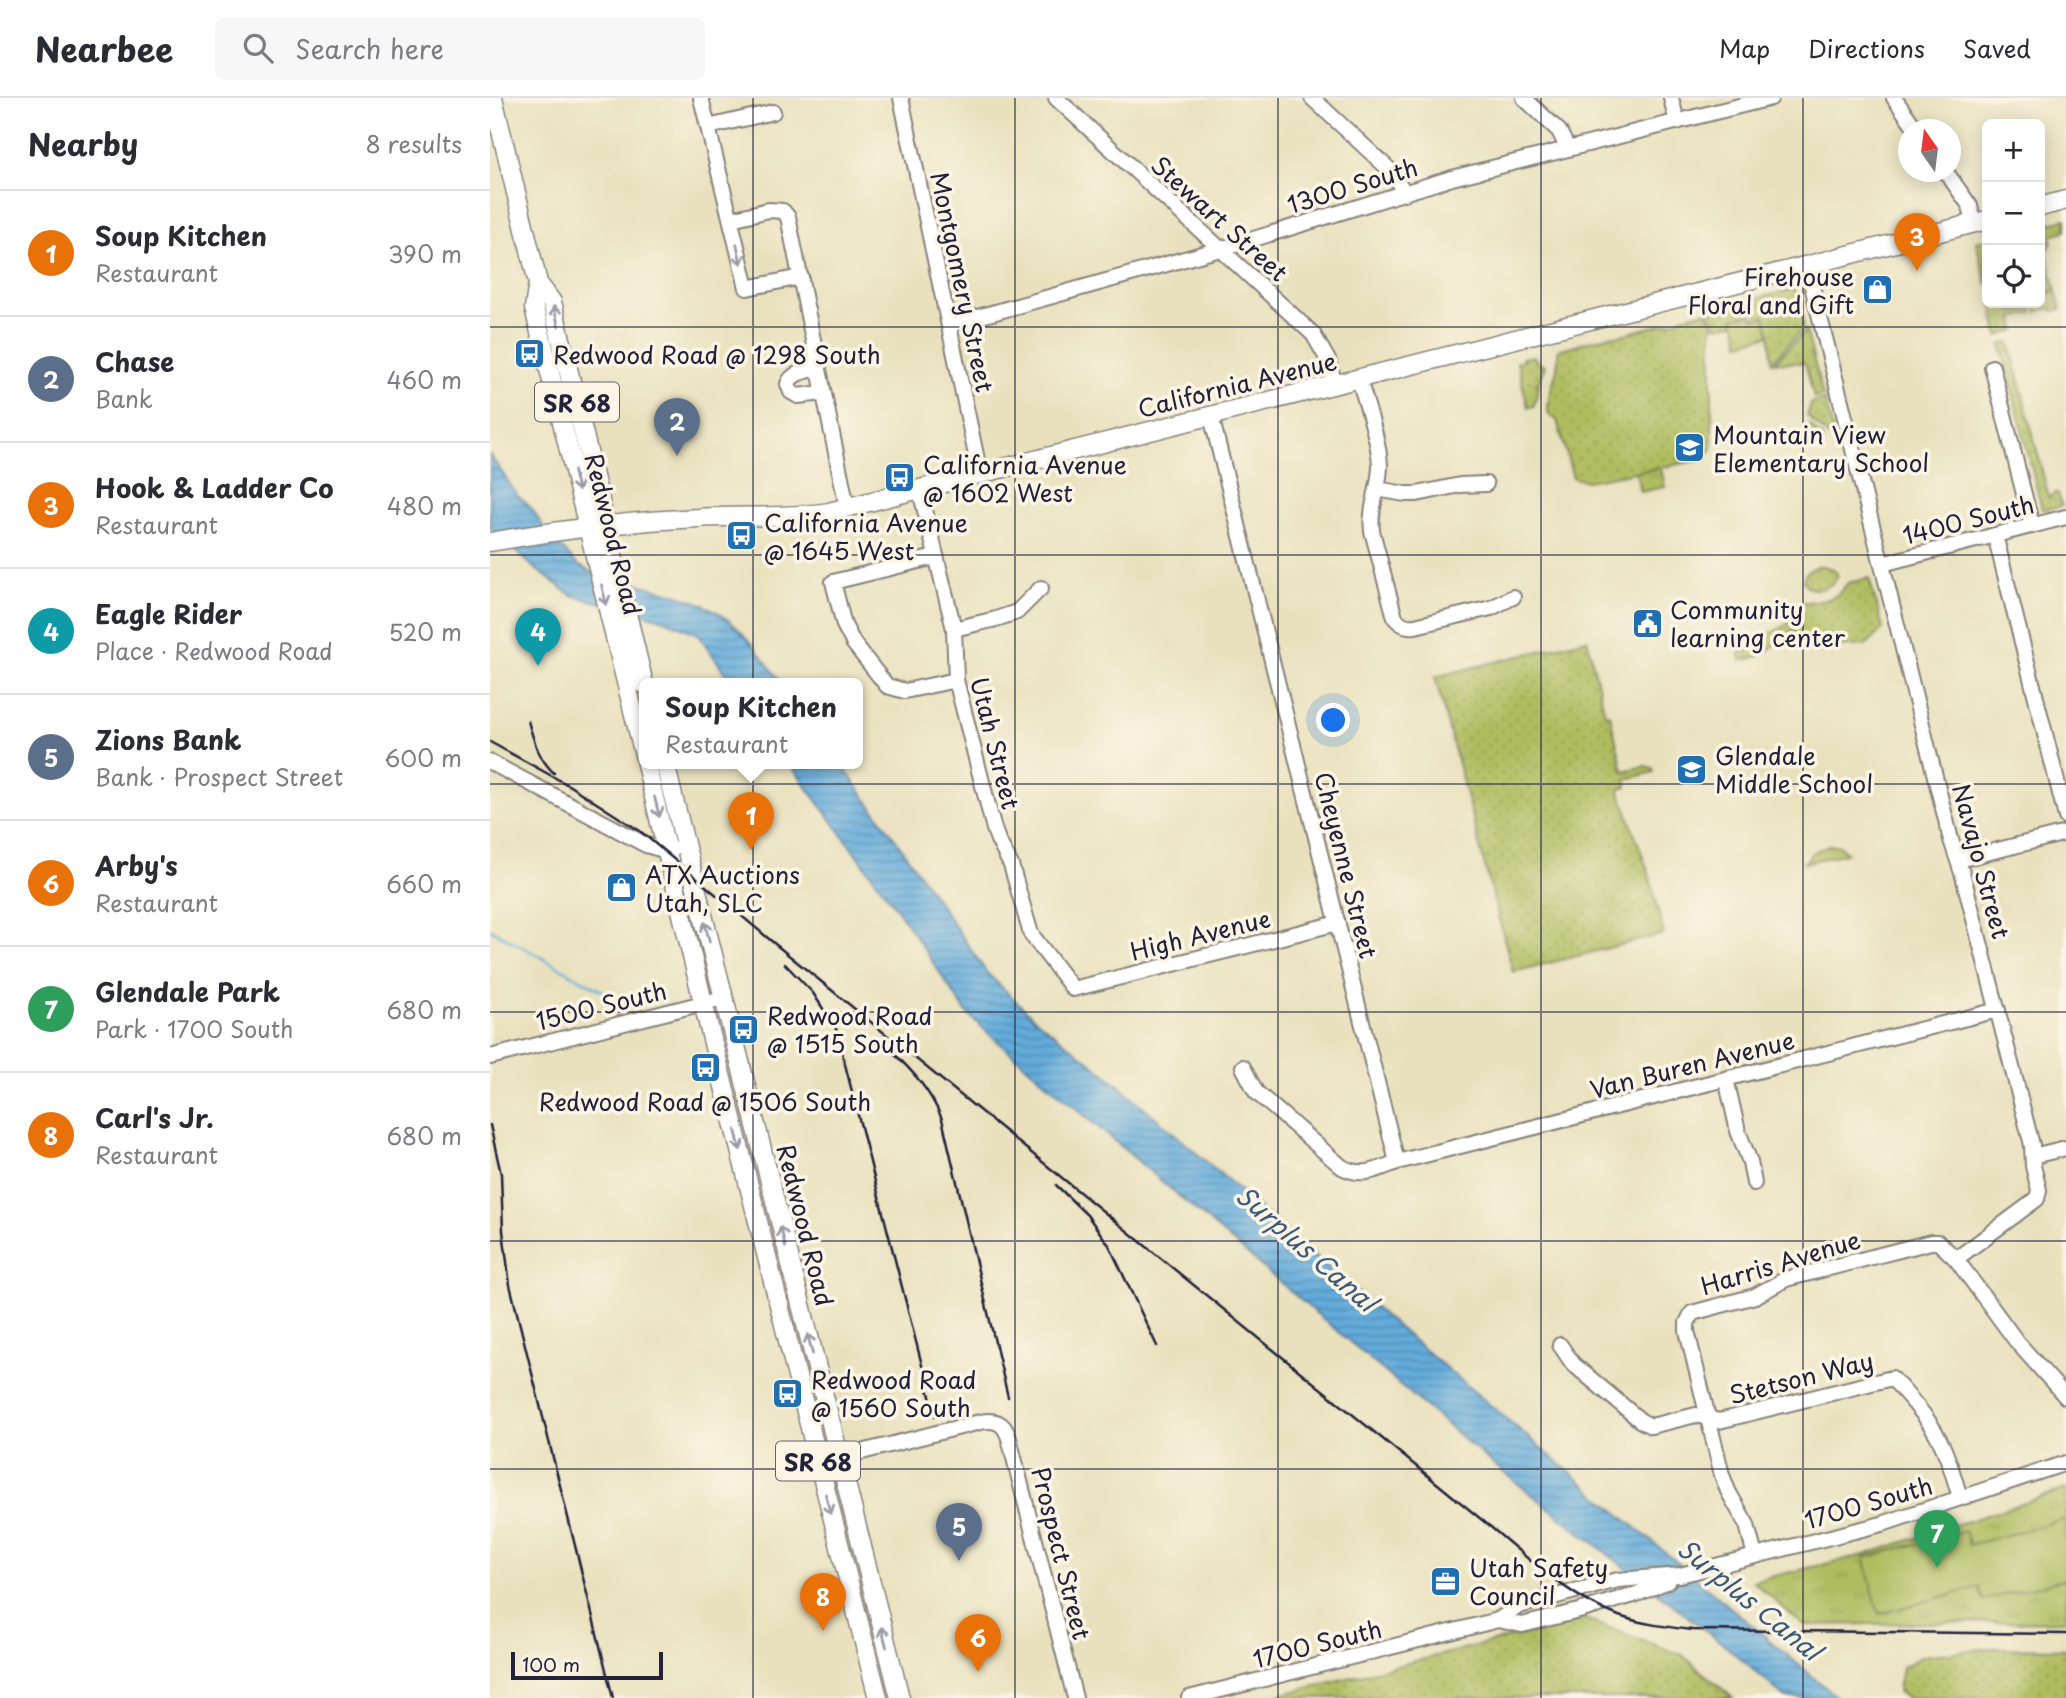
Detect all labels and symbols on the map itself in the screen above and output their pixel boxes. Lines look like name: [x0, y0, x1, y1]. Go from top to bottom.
north arrow: [1898, 119, 1961, 182]
street label: Stewart Street: [1144, 147, 1297, 289]
street label: 1300 South: [1282, 148, 1422, 222]
street label: Montgomery Street: [922, 169, 1004, 396]
pin: 3: [1894, 213, 1940, 271]
one-way arrow: [732, 242, 746, 265]
place label: Firehouse Floral and Gift: [1688, 258, 1854, 322]
shop icon: Firehouse Floral and Gift: [1860, 273, 1894, 307]
one-way arrow: [548, 305, 562, 328]
place label: Redwood Road @ 1298 South: [553, 336, 881, 372]
bus stop icon: Redwood Road @ 1298 South: [513, 337, 547, 371]
street label: California Avenue: [1134, 342, 1340, 426]
road number: SR 68: [535, 382, 619, 422]
pin: 2: [654, 398, 700, 456]
place label: Mountain View Elementary School: [1713, 416, 1929, 480]
school or university icon: Mountain View Elementary School: [1673, 431, 1707, 465]
place label: California Avenue @ 1602 West: [923, 446, 1127, 510]
street label: Redwood Road: [577, 449, 651, 619]
bus stop icon: California Avenue @ 1602 West: [883, 461, 917, 495]
one-way arrow: [570, 469, 583, 492]
street label: 1400 South: [1899, 485, 2037, 553]
place label: California Avenue @ 1645 West: [764, 504, 968, 568]
bus stop icon: California Avenue @ 1645 West: [724, 519, 758, 553]
one-way arrow: [598, 583, 611, 605]
place label: Community learning center: [1670, 591, 1846, 655]
public building icon: Community learning center: [1630, 606, 1664, 640]
pin: 4: [515, 608, 561, 666]
street label: Utah Street: [962, 673, 1030, 813]
your location: [1316, 703, 1350, 737]
place label: Glendale Middle School: [1715, 737, 1873, 801]
school or university icon: Glendale Middle School: [1675, 752, 1709, 786]
street label: Cheyenne Street: [1306, 768, 1388, 962]
street label: Navajo Street: [1944, 780, 2020, 943]
pin: 1: [728, 792, 774, 850]
one-way arrow: [651, 795, 664, 818]
place label: ATX Auctions Utah, SLC: [645, 856, 800, 920]
shop icon: ATX Auctions Utah, SLC: [605, 871, 639, 905]
street label: High Avenue: [1126, 899, 1274, 969]
one-way arrow: [700, 921, 713, 944]
street label: 1500 South: [532, 971, 670, 1039]
place label: Redwood Road @ 1515 South: [767, 997, 933, 1061]
bus stop icon: Redwood Road @ 1515 South: [727, 1012, 761, 1046]
street label: Van Buren Avenue: [1586, 1021, 1798, 1107]
bus stop icon: Redwood Road @ 1506 South: [688, 1050, 722, 1084]
place label: Redwood Road @ 1506 South: [539, 1083, 871, 1119]
one-way arrow: [732, 1129, 745, 1151]
street label: Redwood Road: [769, 1140, 843, 1310]
water label: Surplus Canal: [1228, 1176, 1389, 1323]
street label: Harris Avenue: [1696, 1221, 1864, 1303]
one-way arrow: [776, 1226, 789, 1249]
one-way arrow: [803, 1333, 816, 1356]
street label: Stetson Way: [1725, 1342, 1877, 1412]
place label: Redwood Road @ 1560 South: [811, 1361, 977, 1425]
bus stop icon: Redwood Road @ 1560 South: [771, 1376, 805, 1410]
road number: SR 68: [776, 1442, 860, 1480]
street label: Prospect Street: [1023, 1463, 1101, 1643]
street label: 1700 South: [1800, 1467, 1936, 1537]
one-way arrow: [822, 1492, 835, 1515]
pin: 5: [936, 1503, 982, 1561]
pin: 7: [1914, 1510, 1960, 1568]
water label: Surplus Canal: [1670, 1529, 1833, 1672]
place label: Utah Safety Council: [1469, 1549, 1608, 1613]
office icon: Utah Safety Council: [1429, 1564, 1463, 1598]
pin: 8: [800, 1573, 846, 1631]
street label: 1700 South: [1249, 1610, 1385, 1676]
pin: 6: [955, 1614, 1001, 1672]
one-way arrow: [877, 1626, 890, 1648]
scale bar: [511, 1649, 663, 1681]

